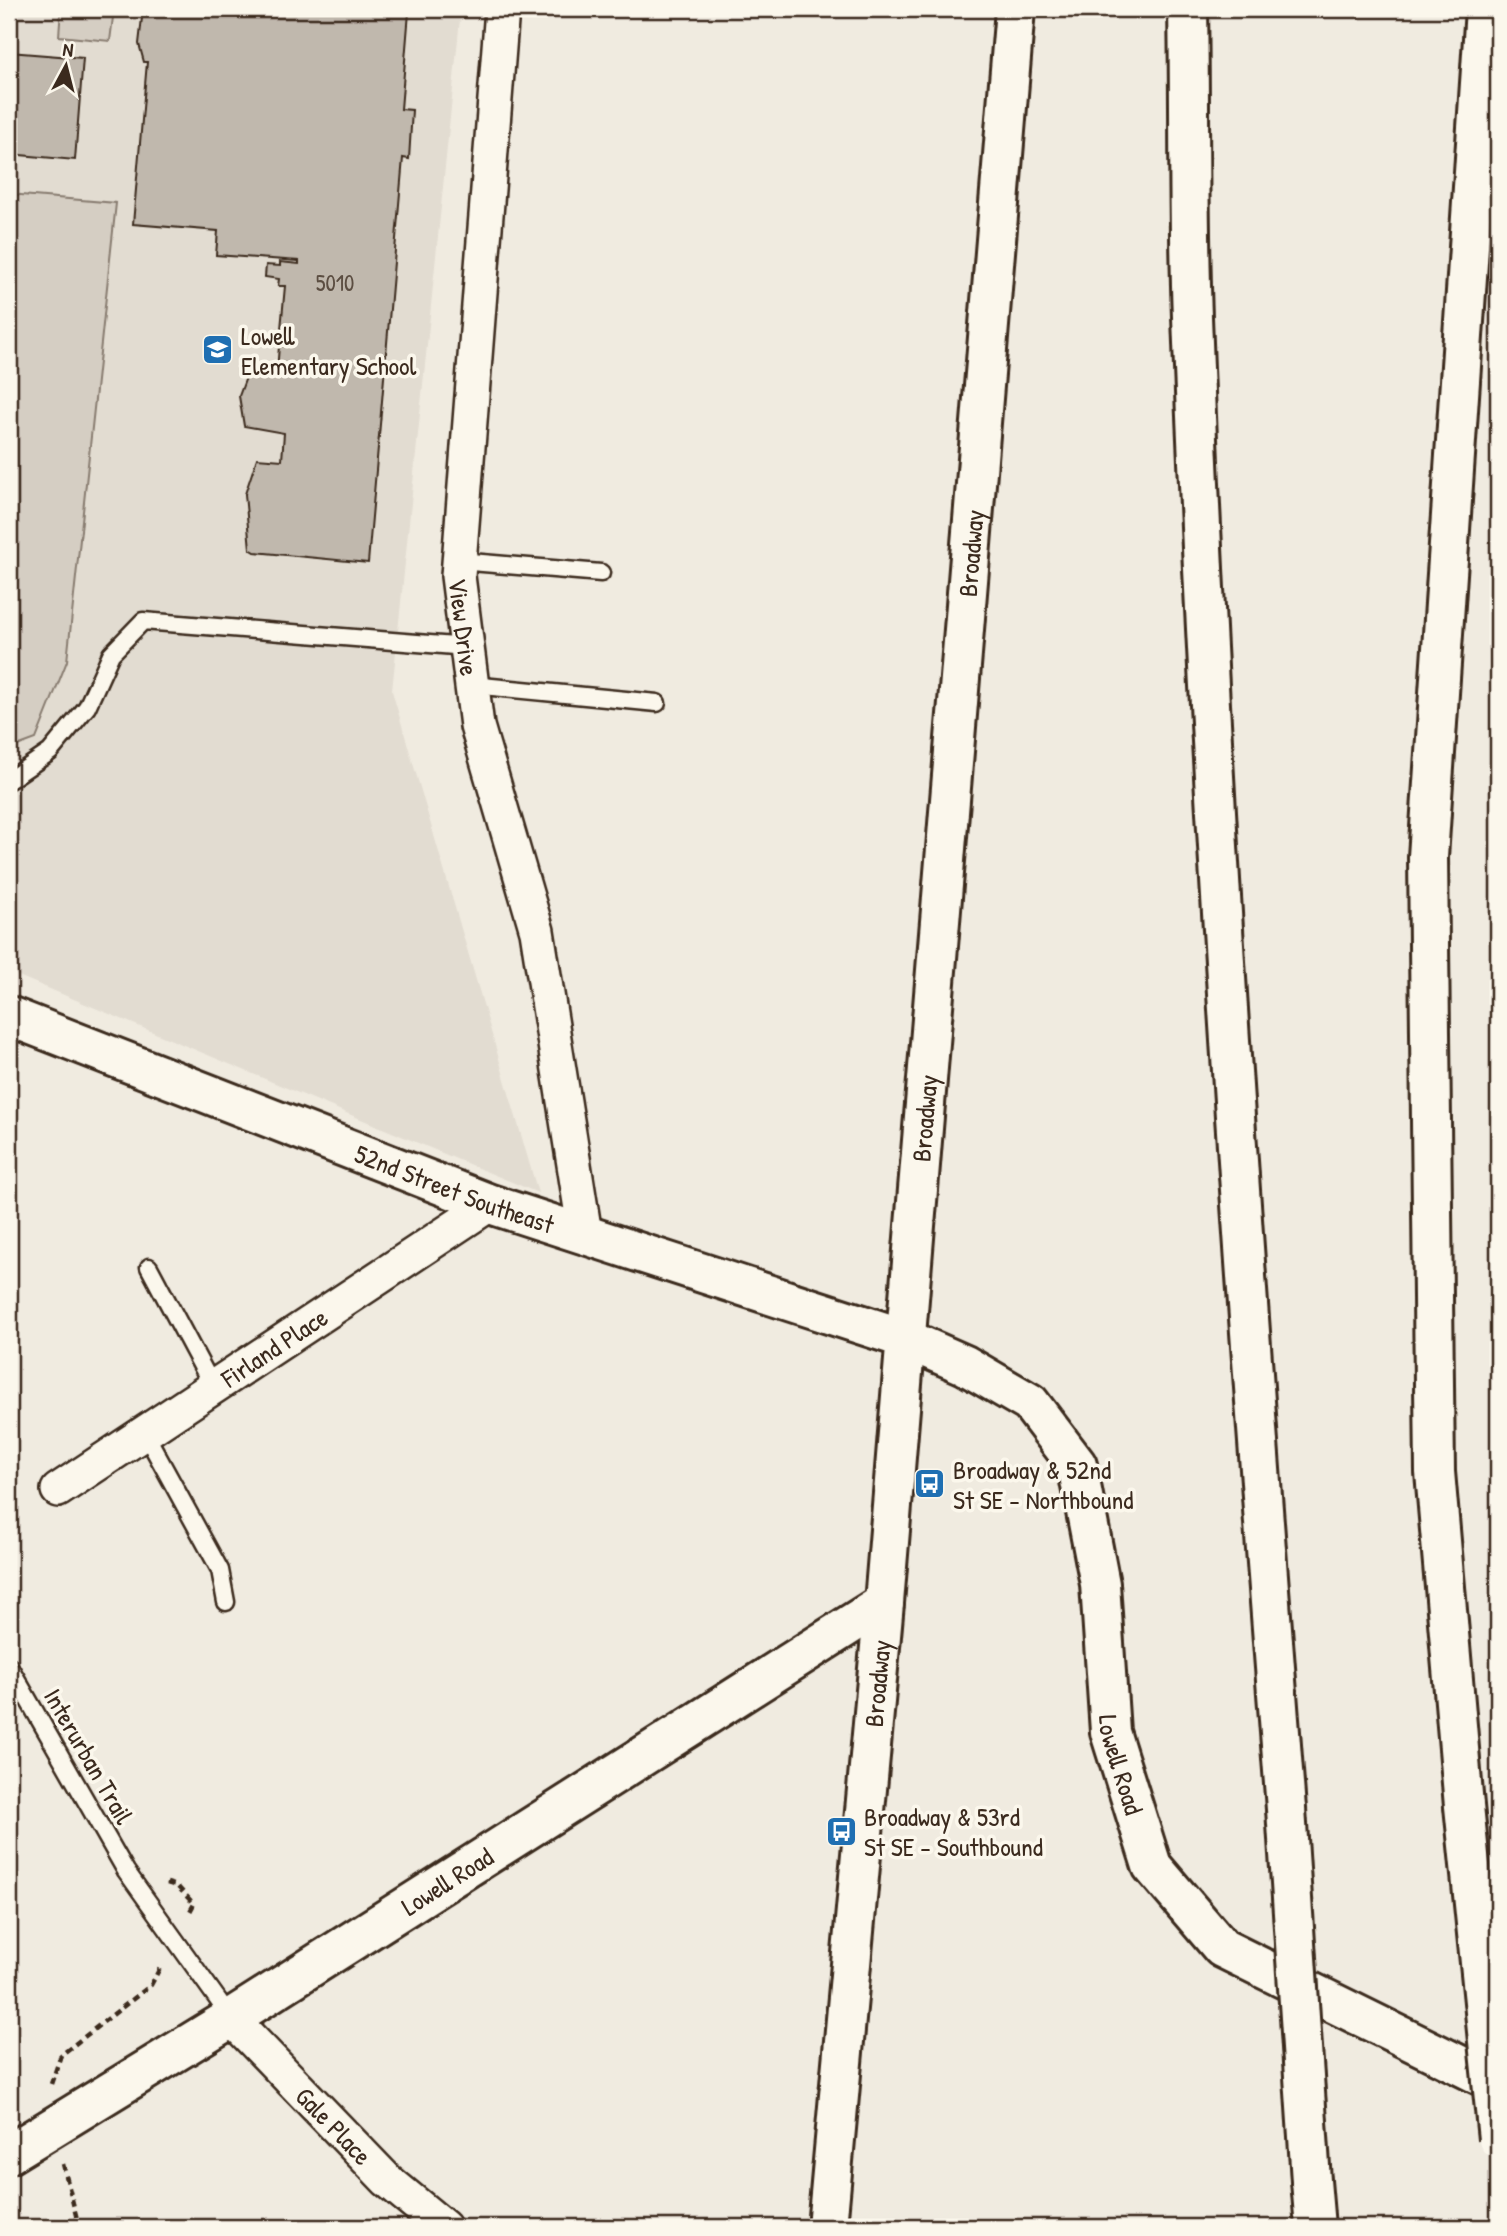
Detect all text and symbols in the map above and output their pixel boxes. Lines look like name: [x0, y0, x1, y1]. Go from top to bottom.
north arrow: [32, 32, 102, 102]
text: N: [61, 36, 75, 63]
house number: 5010: [316, 267, 354, 298]
place label: Lowell Elementary School: [241, 318, 417, 383]
school or university icon: Lowell Elementary School: [201, 333, 235, 367]
street label: Broadway: [949, 508, 991, 598]
street label: View Drive: [441, 576, 488, 678]
street label: Broadway: [903, 1073, 945, 1163]
street label: 52nd Street Southeast: [350, 1136, 560, 1241]
street label: Firland Place: [213, 1299, 334, 1395]
place label: Broadway & 52nd St SE - Northbound: [953, 1452, 1133, 1517]
bus stop icon: Broadway & 52nd St SE - Northbound: [913, 1467, 947, 1501]
street label: Broadway: [855, 1638, 898, 1728]
street label: Interurban Trail: [36, 1682, 142, 1830]
street label: Lowell Road: [1091, 1714, 1152, 1819]
place label: Broadway & 53rd St SE - Southbound: [864, 1799, 1043, 1864]
bus stop icon: Broadway & 53rd St SE - Southbound: [824, 1814, 858, 1848]
street label: Lowell Road: [394, 1839, 499, 1923]
street label: Gale Place: [288, 2079, 380, 2172]

